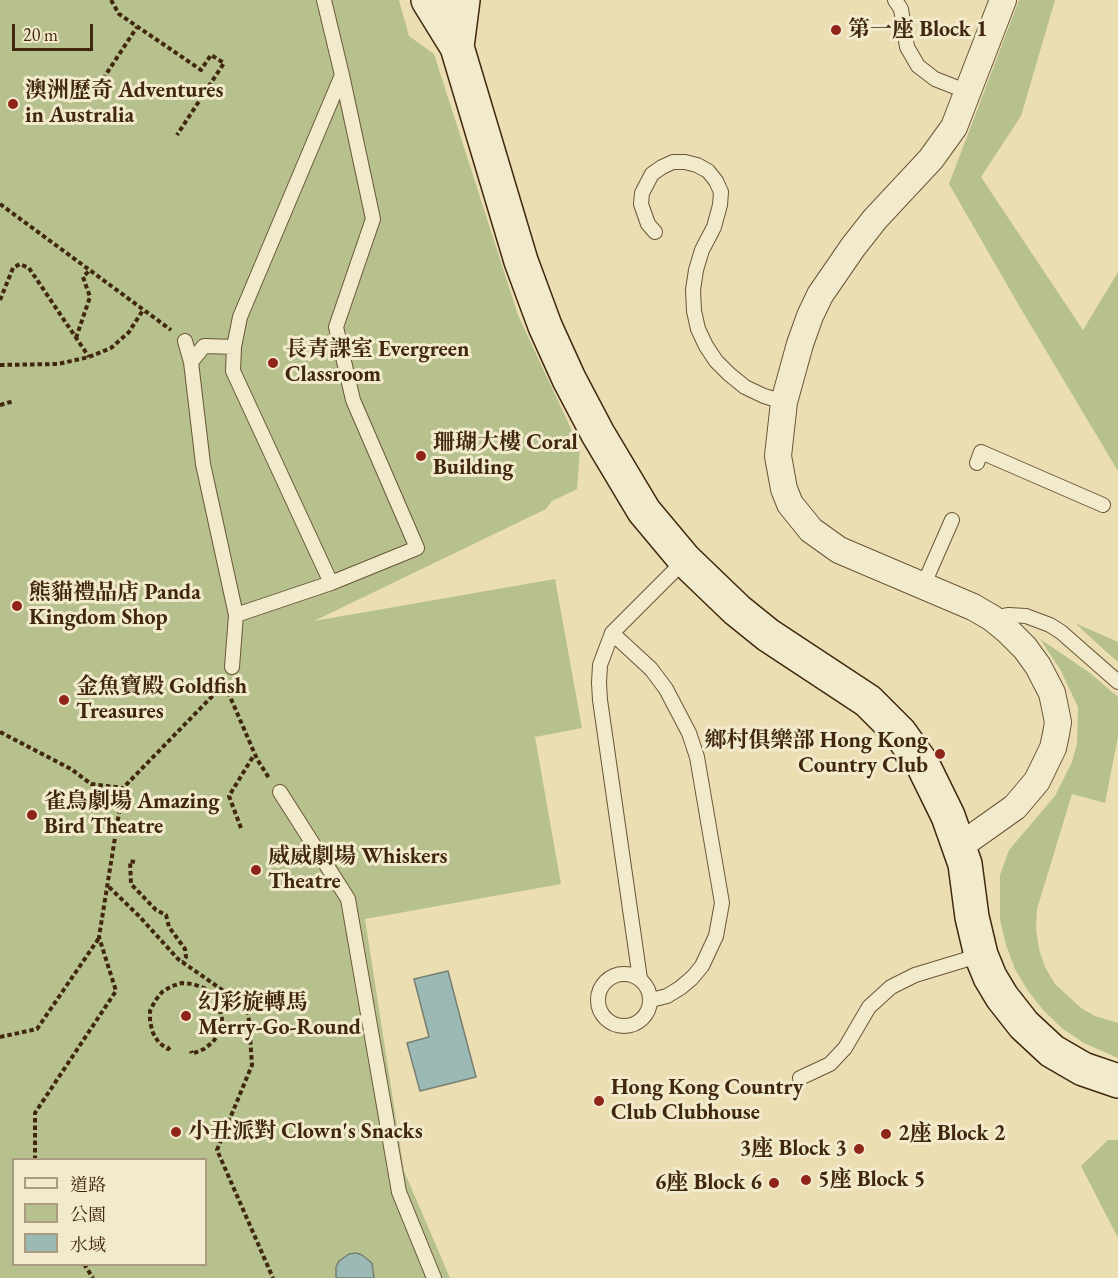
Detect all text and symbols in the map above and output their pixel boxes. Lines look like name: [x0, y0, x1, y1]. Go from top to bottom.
scale bar: [15, 12, 96, 50]
place label: 第一座 Block 1: [848, 17, 988, 43]
text: 20 m: [23, 23, 58, 46]
marker: 第一座 Block 1: [829, 23, 843, 37]
place label: 澳洲歷奇 Adventures in Australia: [25, 78, 223, 130]
marker: 澳洲歷奇 Adventures in Australia: [6, 97, 20, 111]
place label: 長青課室 Evergreen Classroom: [285, 337, 469, 388]
marker: 長青課室 Evergreen Classroom: [266, 356, 280, 370]
place label: 珊瑚大樓 Coral Building: [433, 430, 578, 482]
marker: 珊瑚大樓 Coral Building: [414, 449, 428, 463]
place label: 熊貓禮品店 Panda Kingdom Shop: [29, 580, 201, 632]
marker: 熊貓禮品店 Panda Kingdom Shop: [10, 599, 24, 613]
place label: 金魚寶殿 Goldfish Treasures: [76, 674, 247, 726]
marker: 金魚寶殿 Goldfish Treasures: [57, 693, 71, 707]
place label: 鄉村俱樂部 Hong Kong Country Club: [705, 728, 928, 780]
marker: 鄉村俱樂部 Hong Kong Country Club: [933, 747, 947, 761]
place label: 雀鳥劇場 Amazing Bird Theatre: [44, 789, 220, 840]
marker: 雀鳥劇場 Amazing Bird Theatre: [25, 808, 39, 822]
place label: 威威劇場 Whiskers Theatre: [268, 844, 447, 896]
marker: 威威劇場 Whiskers Theatre: [249, 863, 263, 877]
place label: 幻彩旋轉馬 Merry-Go-Round: [198, 990, 361, 1042]
marker: 幻彩旋轉馬 Merry-Go-Round: [179, 1009, 193, 1023]
place label: Hong Kong Country Club Clubhouse: [611, 1075, 803, 1126]
marker: Hong Kong Country Club Clubhouse: [592, 1094, 606, 1108]
place label: 小丑派對 Clown's Snacks: [188, 1119, 423, 1145]
place label: 2座 Block 2: [898, 1121, 1005, 1147]
marker: 小丑派對 Clown's Snacks: [169, 1125, 183, 1139]
marker: 2座 Block 2: [879, 1127, 893, 1141]
place label: 3座 Block 3: [740, 1136, 847, 1162]
marker: 3座 Block 3: [852, 1142, 866, 1156]
legend: [12, 1158, 207, 1266]
place label: 5座 Block 5: [818, 1167, 925, 1193]
place label: 6座 Block 6: [655, 1170, 762, 1196]
text: 道路: [70, 1173, 106, 1196]
marker: 5座 Block 5: [799, 1173, 813, 1187]
marker: 6座 Block 6: [767, 1176, 781, 1190]
text: 公園: [70, 1203, 106, 1226]
text: 水域: [70, 1233, 106, 1256]

